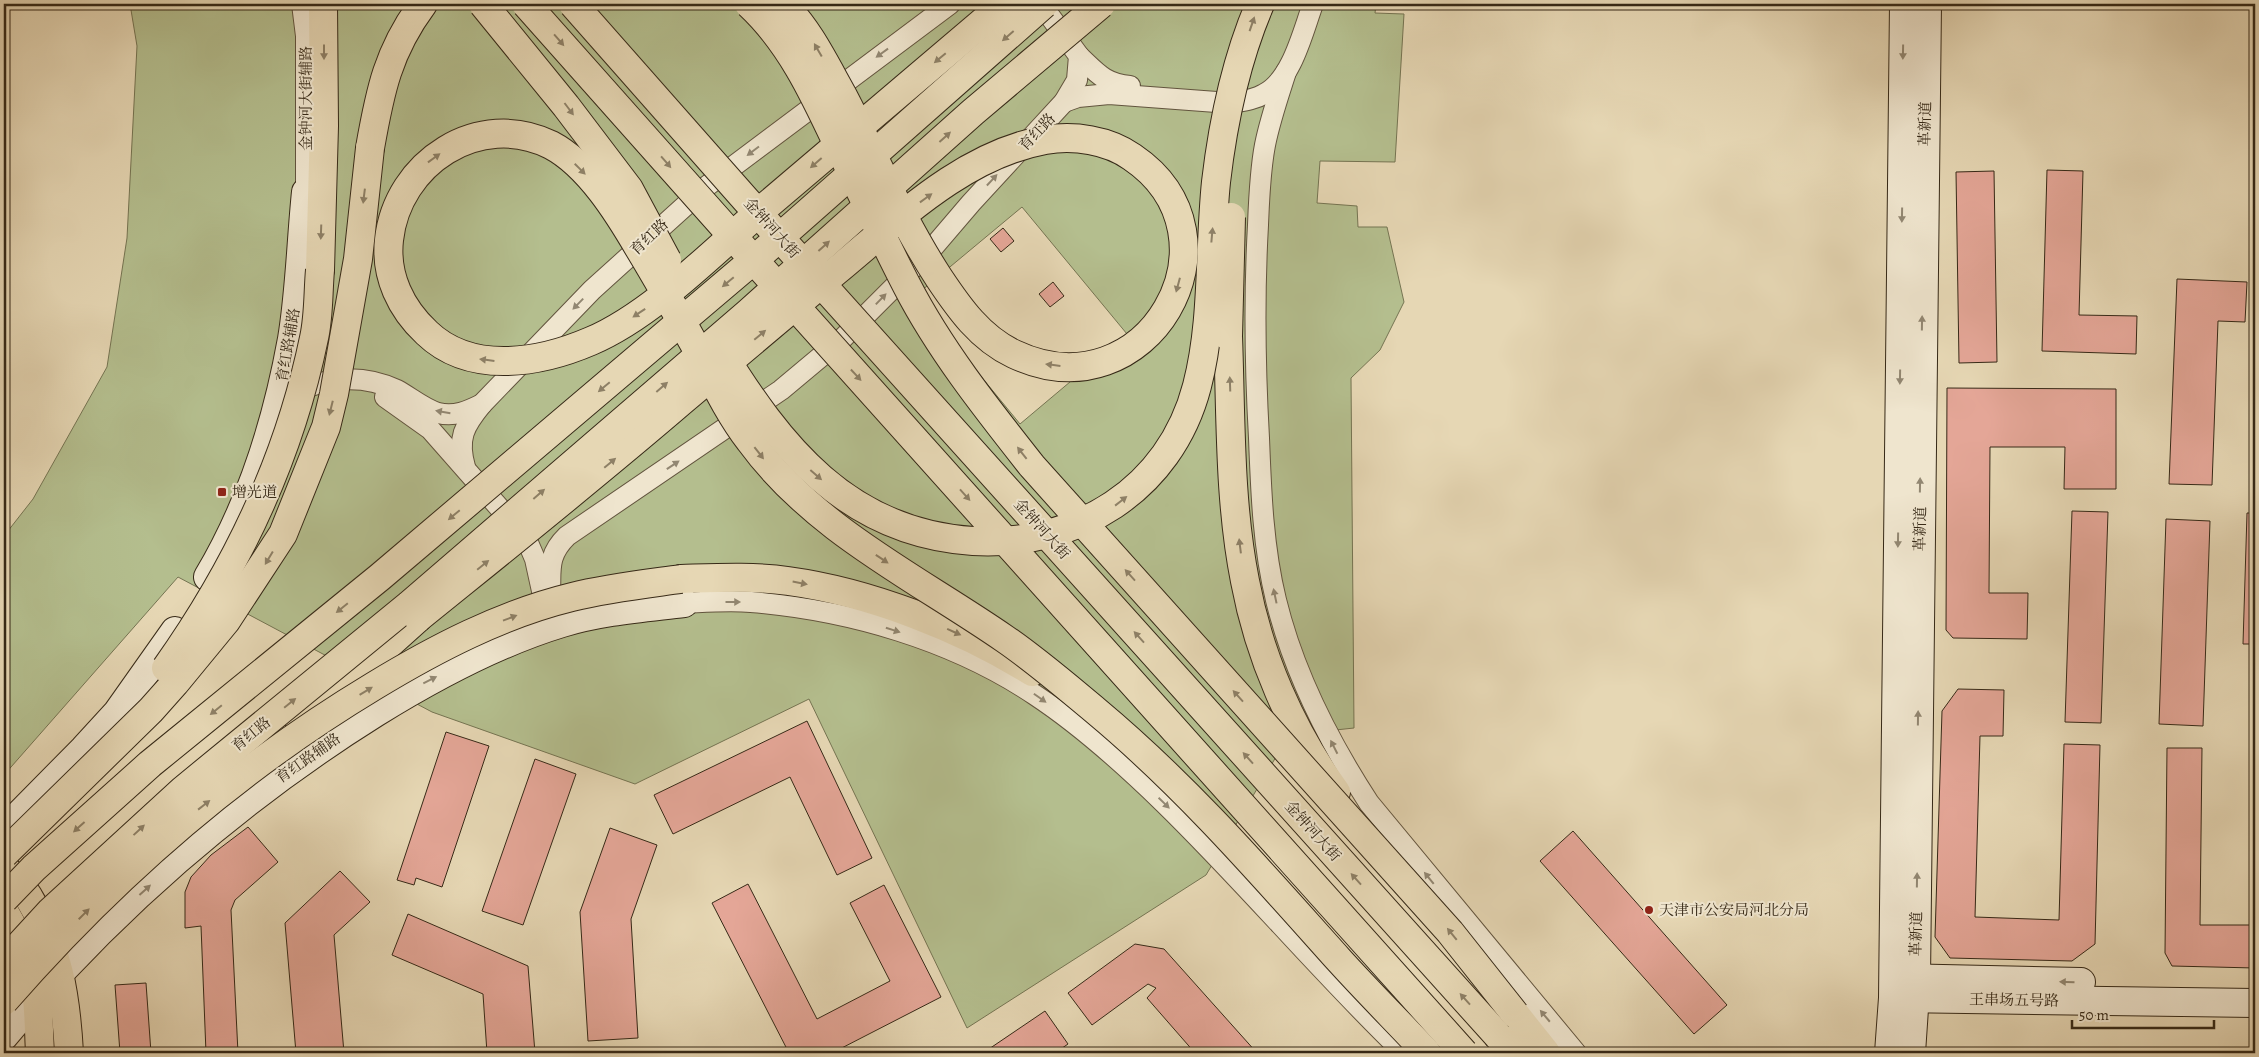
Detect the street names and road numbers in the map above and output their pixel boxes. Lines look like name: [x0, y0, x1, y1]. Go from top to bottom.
street label: 金钟河大街辅路: [296, 45, 316, 151]
street label: 革新道: [1915, 101, 1935, 147]
street label: 育红路: [1014, 109, 1060, 155]
street label: 金钟河大街: [739, 193, 805, 263]
street label: 育红路: [626, 214, 672, 260]
street label: 育红路辅路: [272, 306, 304, 384]
street label: 金钟河大街: [1009, 494, 1075, 564]
street label: 革新道: [1910, 506, 1930, 552]
street label: 育红路: [227, 712, 275, 756]
street label: 育红路辅路: [272, 728, 344, 788]
street label: 金钟河大街: [1280, 796, 1346, 866]
street label: 革新道: [1906, 911, 1926, 957]
street label: 王串场五号路: [1969, 989, 2059, 1011]

